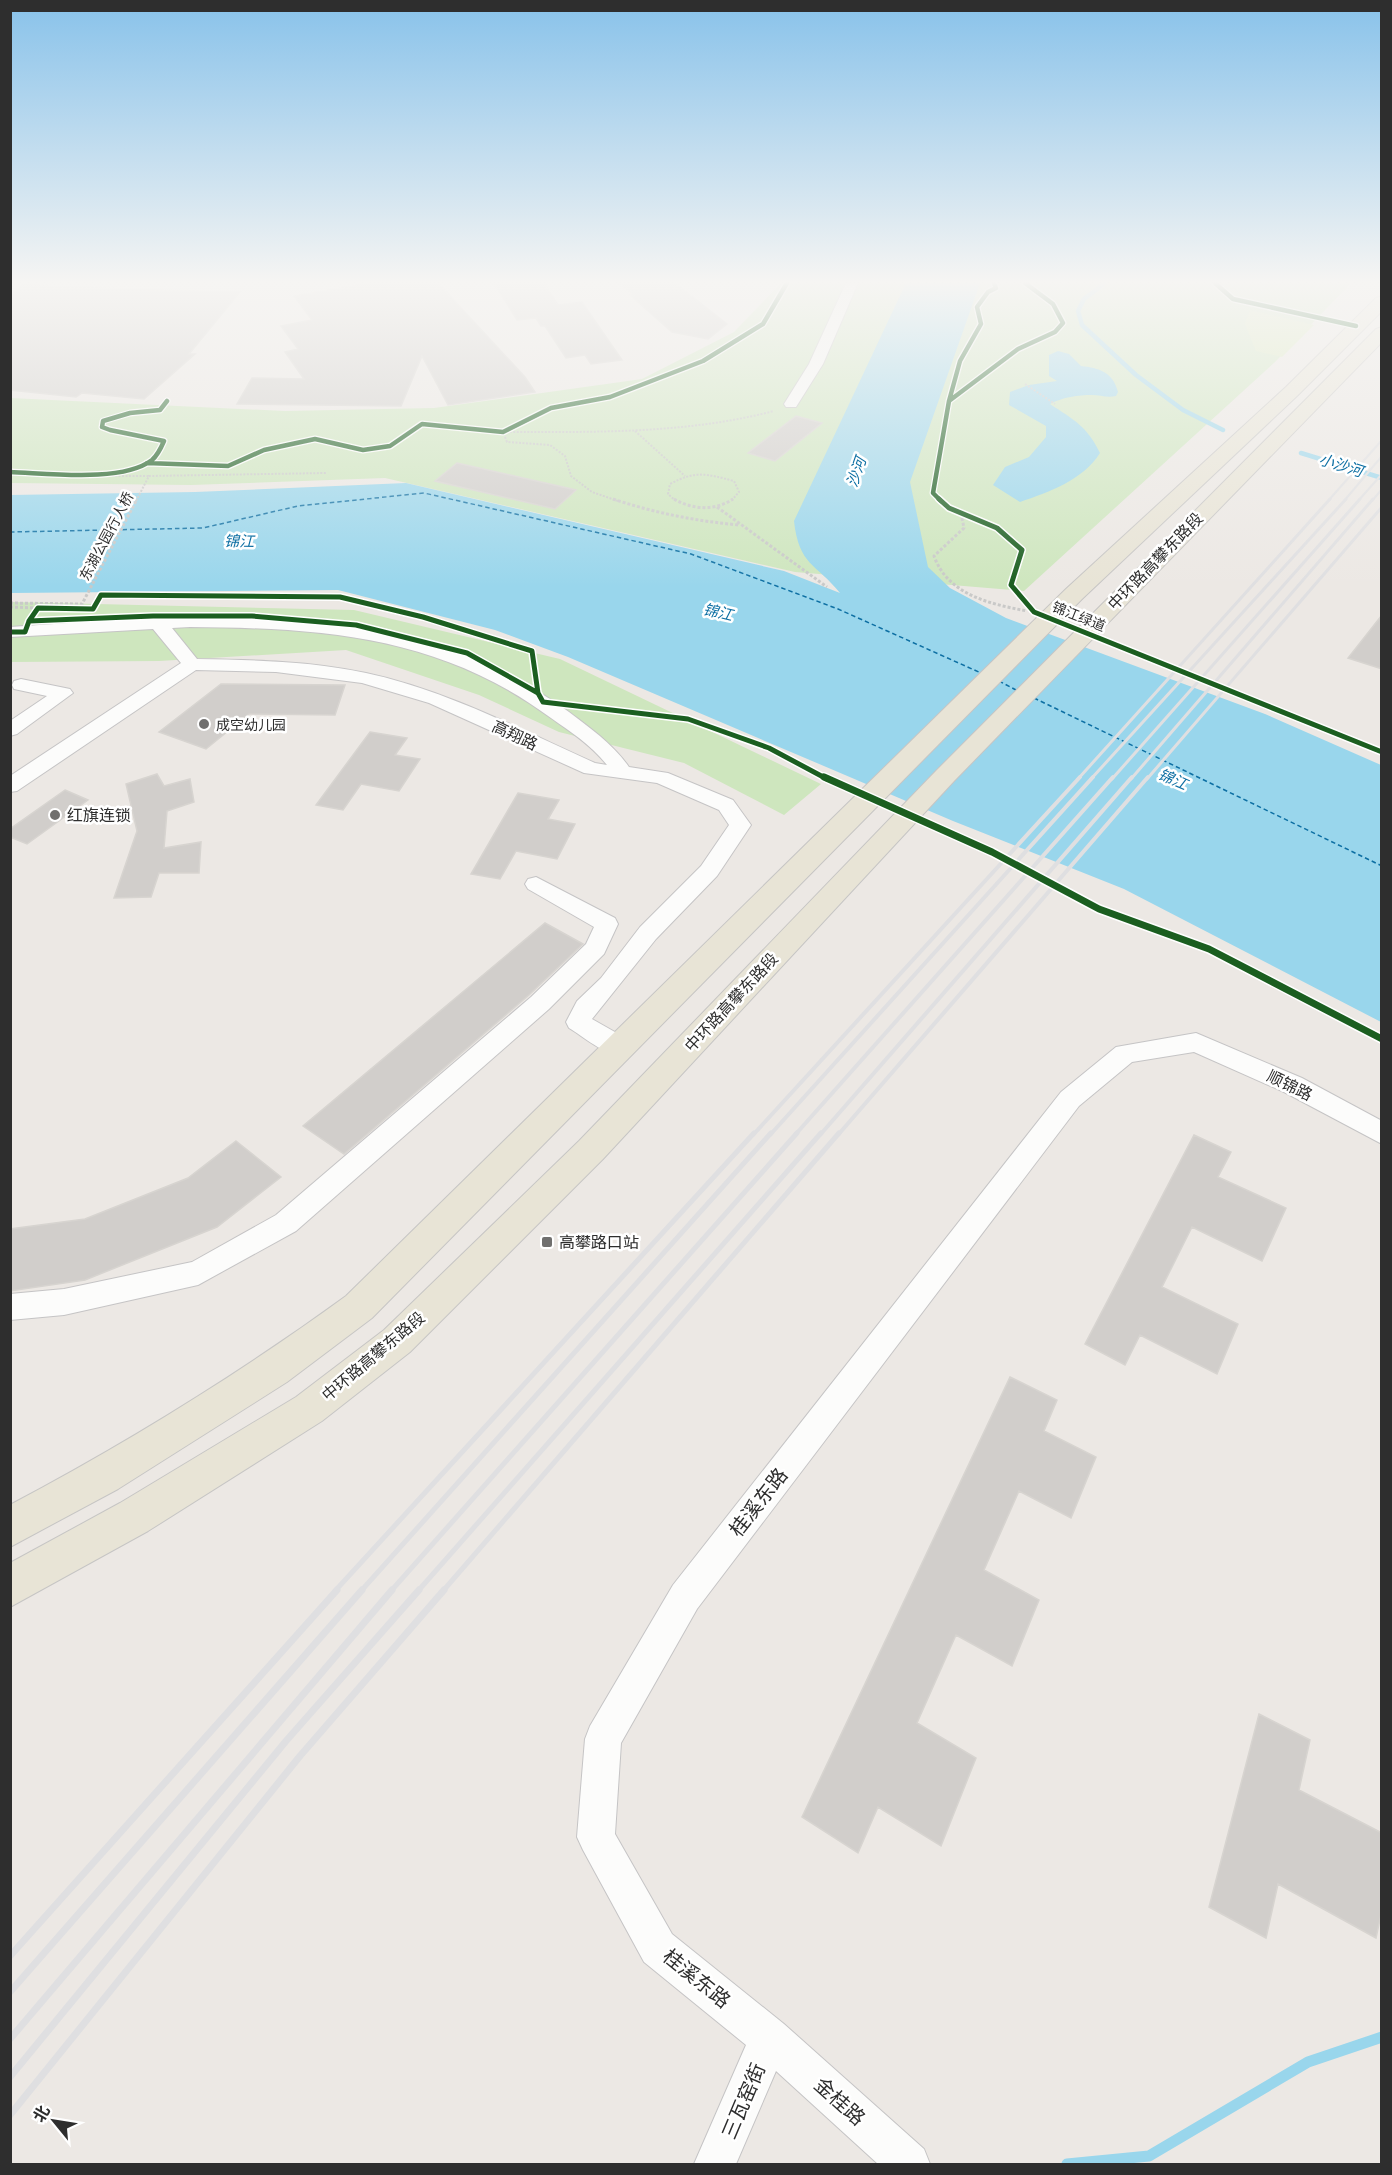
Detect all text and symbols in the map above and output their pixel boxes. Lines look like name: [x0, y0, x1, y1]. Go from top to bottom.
water label: 小沙河: [1316, 448, 1368, 482]
water label: 沙河: [841, 452, 872, 490]
street label: 东湖公园行人桥: [75, 488, 137, 584]
street label: 中环路高攀东路段: [1103, 507, 1207, 615]
water label: 锦江: [224, 530, 256, 552]
street label: 锦江绿道: [1049, 597, 1109, 635]
water label: 锦江: [701, 598, 737, 626]
place label: 成空幼儿园: [216, 715, 286, 734]
street label: 高翔路: [489, 715, 541, 755]
marker: 成空幼儿园: [197, 717, 211, 731]
water label: 锦江: [1155, 763, 1193, 796]
place label: 红旗连锁: [67, 804, 131, 826]
marker: 红旗连锁: [48, 808, 62, 822]
street label: 中环路高攀东路段: [679, 948, 783, 1056]
street label: 顺锦路: [1264, 1065, 1316, 1105]
place label: 高攀路口站: [559, 1231, 639, 1253]
marker: 高攀路口站: [540, 1235, 554, 1249]
street label: 中环路高攀东路段: [317, 1306, 429, 1406]
street label: 桂溪东路: [723, 1462, 793, 1542]
street label: 桂溪东路: [657, 1942, 737, 2014]
street label: 三瓦窑街: [715, 2059, 771, 2143]
street label: 金桂路: [809, 2071, 871, 2131]
north arrow: [24, 2091, 84, 2151]
text: 北: [27, 2101, 55, 2126]

